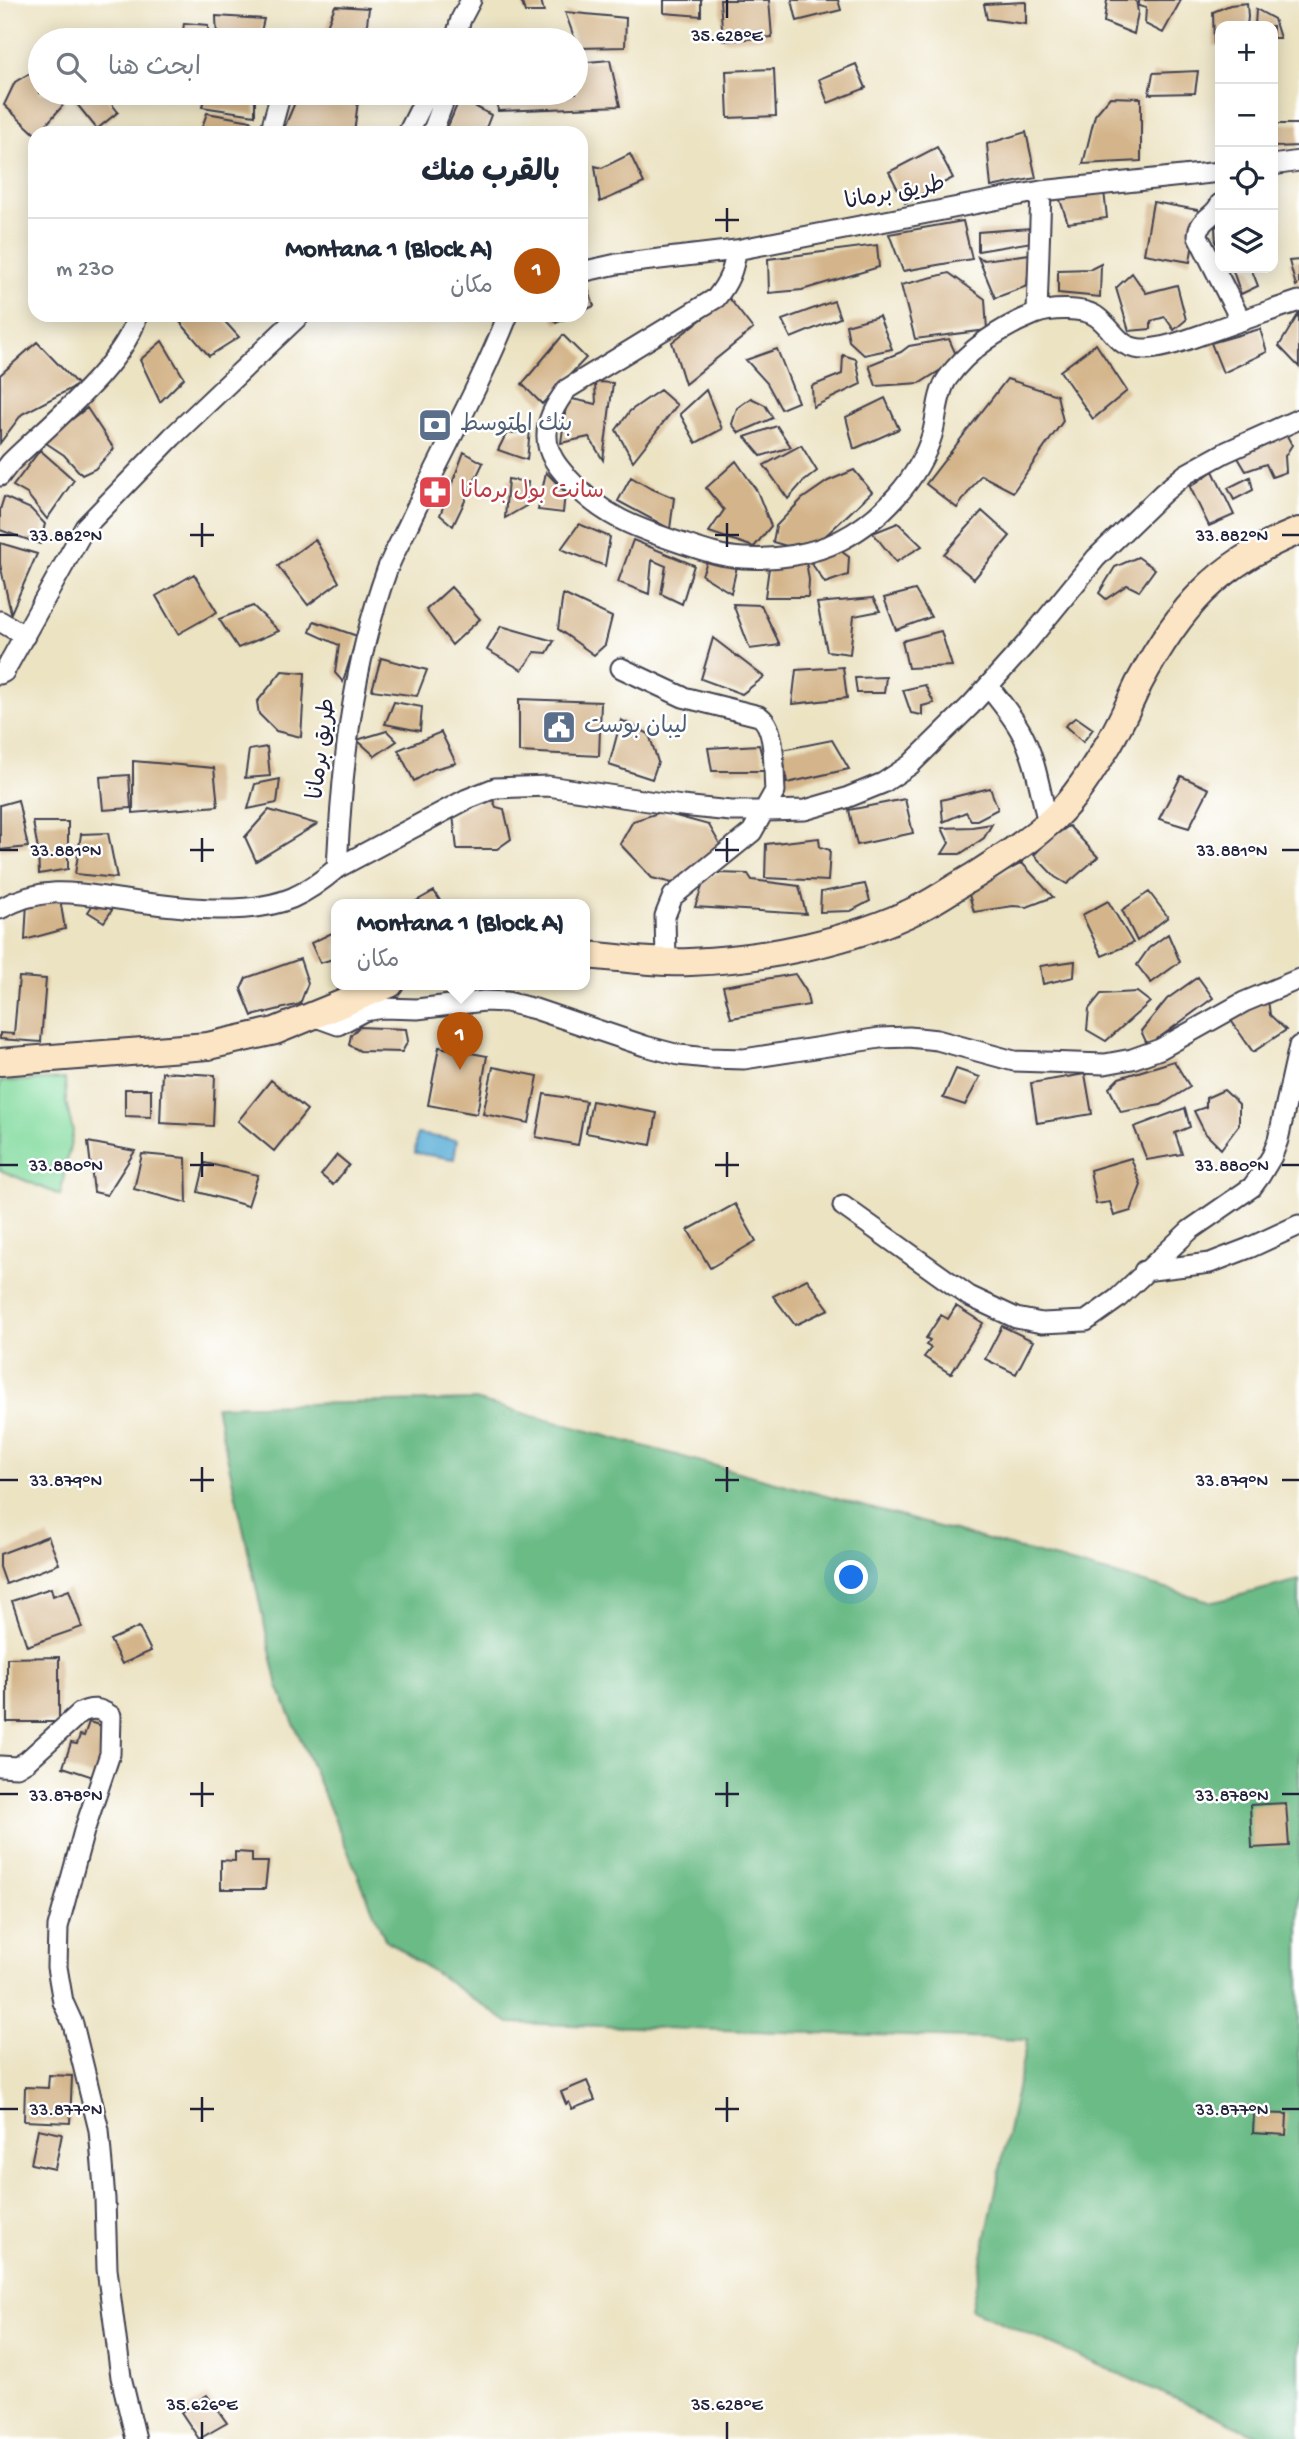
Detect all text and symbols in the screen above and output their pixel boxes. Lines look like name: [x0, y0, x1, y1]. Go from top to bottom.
map controls: [1215, 21, 1278, 273]
button: +: [1215, 21, 1278, 84]
text: 35.628°E: [690, 27, 764, 48]
search box: [28, 28, 588, 105]
icon: search: [52, 48, 90, 86]
text: ابحث هنا: [108, 54, 201, 85]
button: −: [1215, 84, 1278, 147]
button: locate: [1215, 147, 1278, 210]
text: بالقرب منك: [421, 157, 560, 192]
street label: طريق برمانا: [842, 171, 948, 217]
button: layers: [1215, 210, 1278, 273]
text: Montana 1 (Block A): [285, 236, 493, 267]
text: 230 m: [56, 257, 114, 284]
text: 1: [532, 257, 542, 284]
text: مكان: [450, 274, 493, 301]
bank icon: بنك المتوسط: [416, 406, 454, 444]
place label: بنك المتوسط: [460, 412, 572, 439]
pharmacy icon: سانت بول برمانا: [416, 473, 454, 511]
place label: سانت بول برمانا: [460, 479, 604, 506]
text: 33.882°N: [29, 527, 102, 548]
text: 33.882°N: [1195, 527, 1268, 548]
street label: طريق برمانا: [303, 697, 343, 801]
public building icon: ليبان بوست: [540, 708, 578, 746]
place label: ليبان بوست: [584, 714, 687, 741]
text: 33.881°N: [29, 842, 102, 863]
text: 33.881°N: [1195, 842, 1268, 863]
popup: [331, 899, 590, 990]
text: Montana 1 (Block A): [357, 910, 564, 941]
text: مكان: [357, 948, 399, 975]
pin: 1: [437, 1012, 483, 1070]
text: 33.880°N: [28, 1157, 103, 1178]
text: 33.880°N: [1194, 1157, 1269, 1178]
text: 33.879°N: [29, 1472, 102, 1493]
text: 33.879°N: [1195, 1472, 1268, 1493]
your location: [834, 1560, 868, 1594]
text: 33.878°N: [28, 1787, 103, 1808]
text: 33.878°N: [1194, 1787, 1269, 1808]
text: 33.877°N: [29, 2101, 102, 2122]
text: 33.877°N: [1195, 2101, 1268, 2122]
text: 35.626°E: [166, 2396, 238, 2417]
text: 35.628°E: [690, 2396, 764, 2417]

